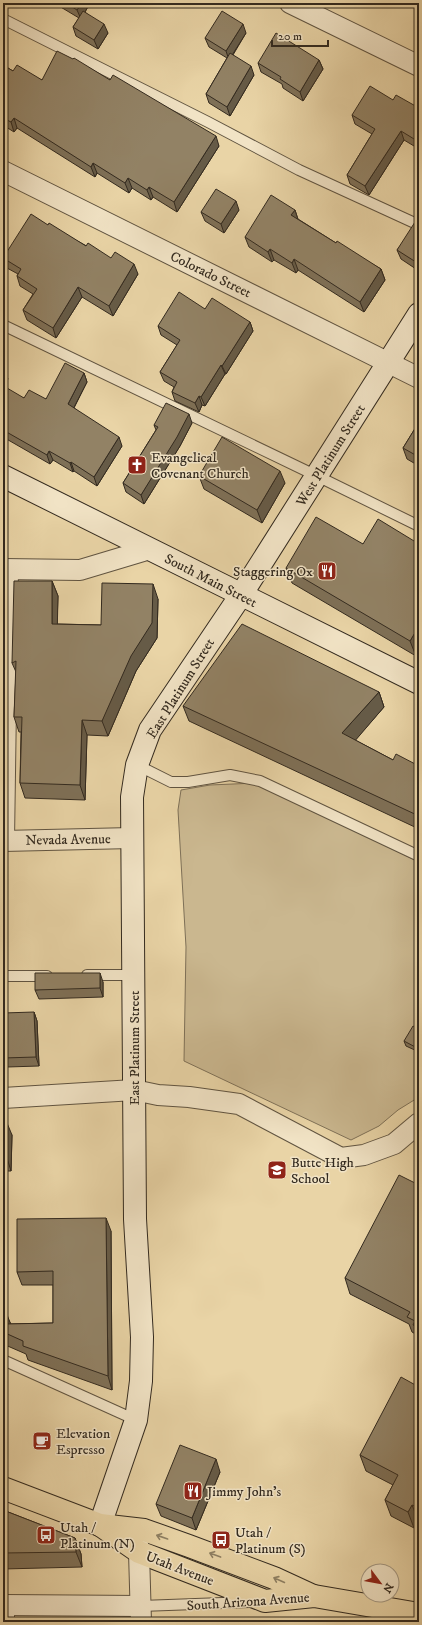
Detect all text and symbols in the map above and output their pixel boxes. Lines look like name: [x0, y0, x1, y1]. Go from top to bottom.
scale bar: [272, 22, 328, 48]
text: 20 m: [278, 29, 302, 44]
street label: Colorado Street: [167, 248, 255, 303]
street label: West Platinum Street: [292, 401, 370, 511]
place label: Evangelical Covenant Church: [151, 449, 250, 483]
church icon: Evangelical Covenant Church: [126, 454, 148, 476]
street label: South Main Street: [161, 550, 260, 612]
restaurant icon: Staggering Ox: [316, 560, 338, 582]
place label: Staggering Ox: [233, 563, 313, 581]
street label: East Platinum Street: [143, 635, 219, 742]
street label: Nevada Avenue: [25, 830, 111, 850]
street label: East Platinum Street: [126, 990, 144, 1105]
place label: Butte High School: [291, 1154, 355, 1188]
school or university icon: Butte High School: [266, 1159, 288, 1181]
place label: Elevation Espresso: [56, 1425, 111, 1459]
cafe icon: Elevation Espresso: [31, 1430, 53, 1452]
restaurant icon: Jimmy John's: [182, 1480, 204, 1502]
place label: Jimmy John's: [205, 1483, 281, 1501]
place label: Utah / Platinum (N): [60, 1519, 135, 1553]
bus stop icon: Utah / Platinum (N): [35, 1524, 57, 1546]
place label: Utah / Platinum (S): [235, 1524, 306, 1558]
bus stop icon: Utah / Platinum (S): [210, 1529, 232, 1551]
one-way arrow: [156, 1533, 169, 1540]
street label: Utah Avenue: [143, 1548, 217, 1590]
one-way arrow: [209, 1551, 221, 1559]
north arrow: [360, 1563, 400, 1603]
one-way arrow: [273, 1576, 285, 1583]
text: N: [379, 1580, 396, 1595]
street label: South Arizona Avenue: [186, 1589, 310, 1615]

